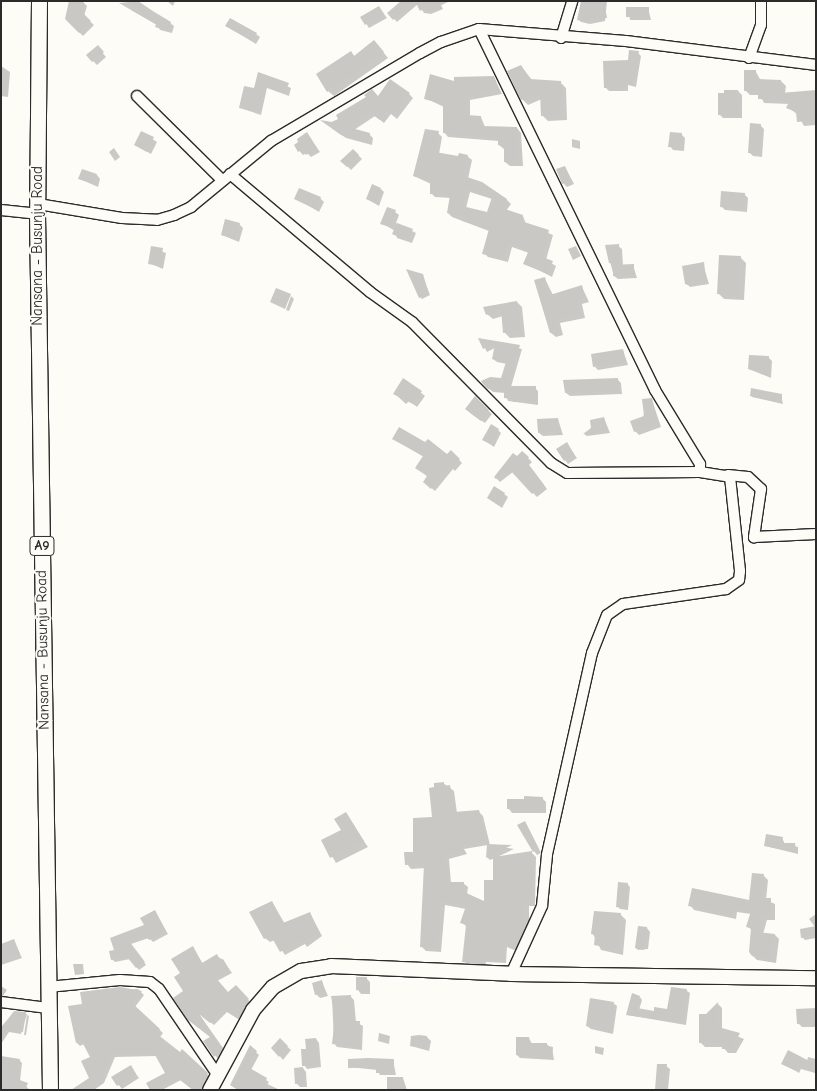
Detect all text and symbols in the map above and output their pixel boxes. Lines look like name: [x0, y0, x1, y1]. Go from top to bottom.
street label: Nansana - Busunju Road: [29, 166, 47, 326]
road number: A9: [28, 534, 56, 558]
street label: Nansana - Busunju Road: [33, 570, 53, 730]

